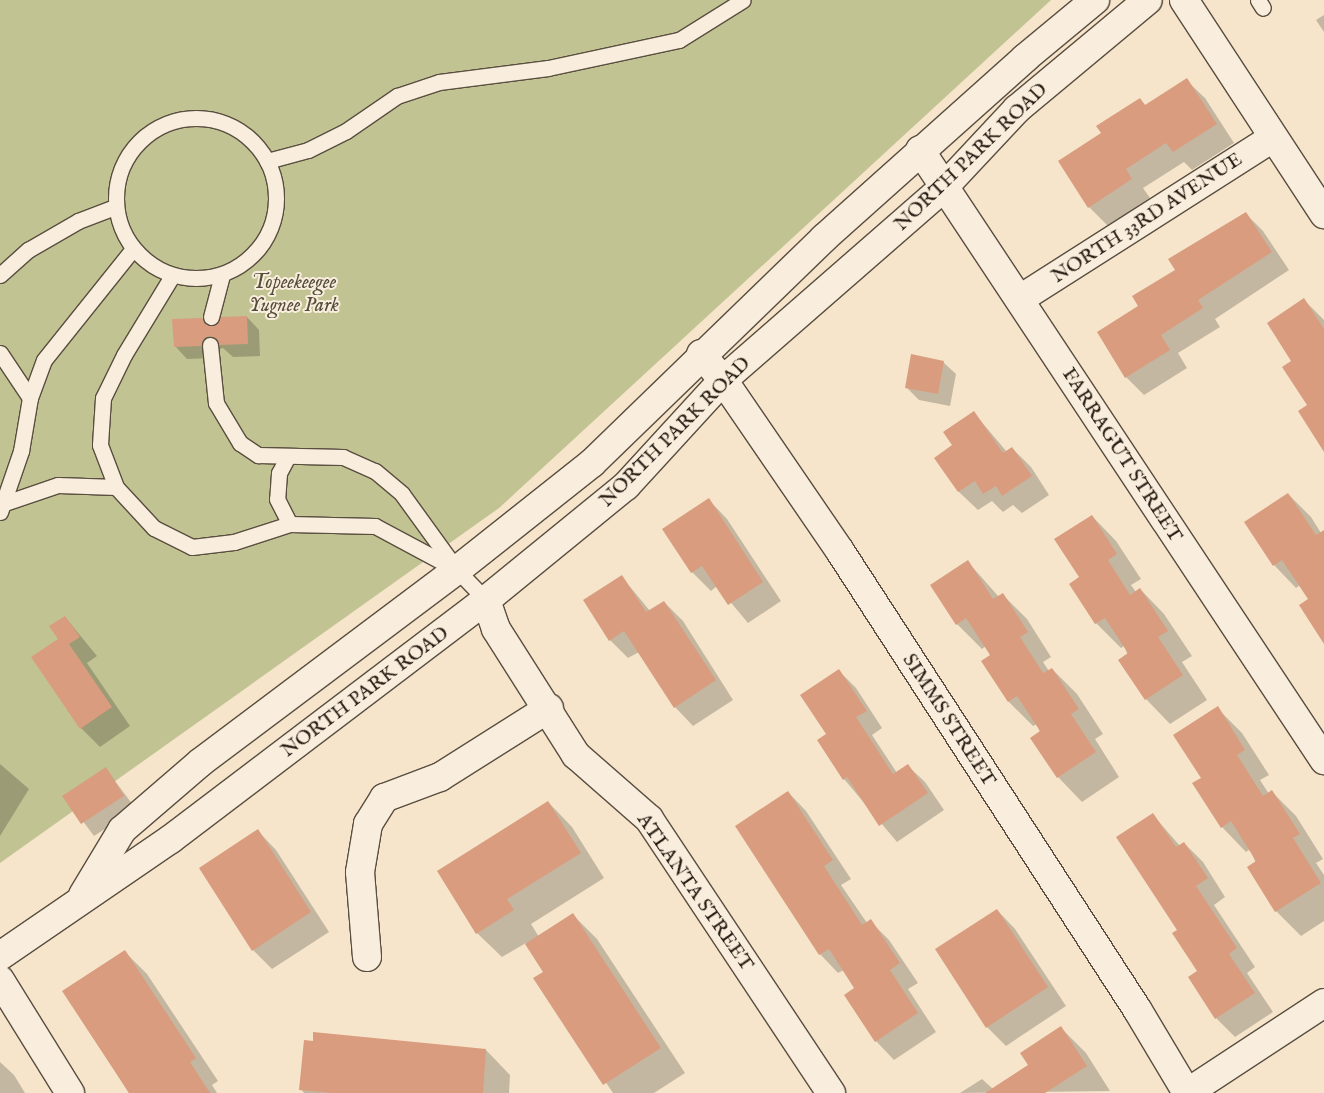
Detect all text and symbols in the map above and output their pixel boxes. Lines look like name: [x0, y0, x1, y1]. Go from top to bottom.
street label: NORTH PARK ROAD: [890, 78, 1052, 236]
street label: NORTH 33RD AVENUE: [1047, 147, 1247, 289]
park label: Topeekeegee Yugnee Park: [249, 270, 339, 317]
street label: NORTH PARK ROAD: [595, 352, 755, 512]
street label: FARRAGUT STREET: [1057, 363, 1187, 547]
street label: NORTH PARK ROAD: [277, 621, 453, 763]
street label: SIMMS STREET: [897, 649, 1001, 791]
street label: ATLANTA STREET: [632, 809, 758, 975]

